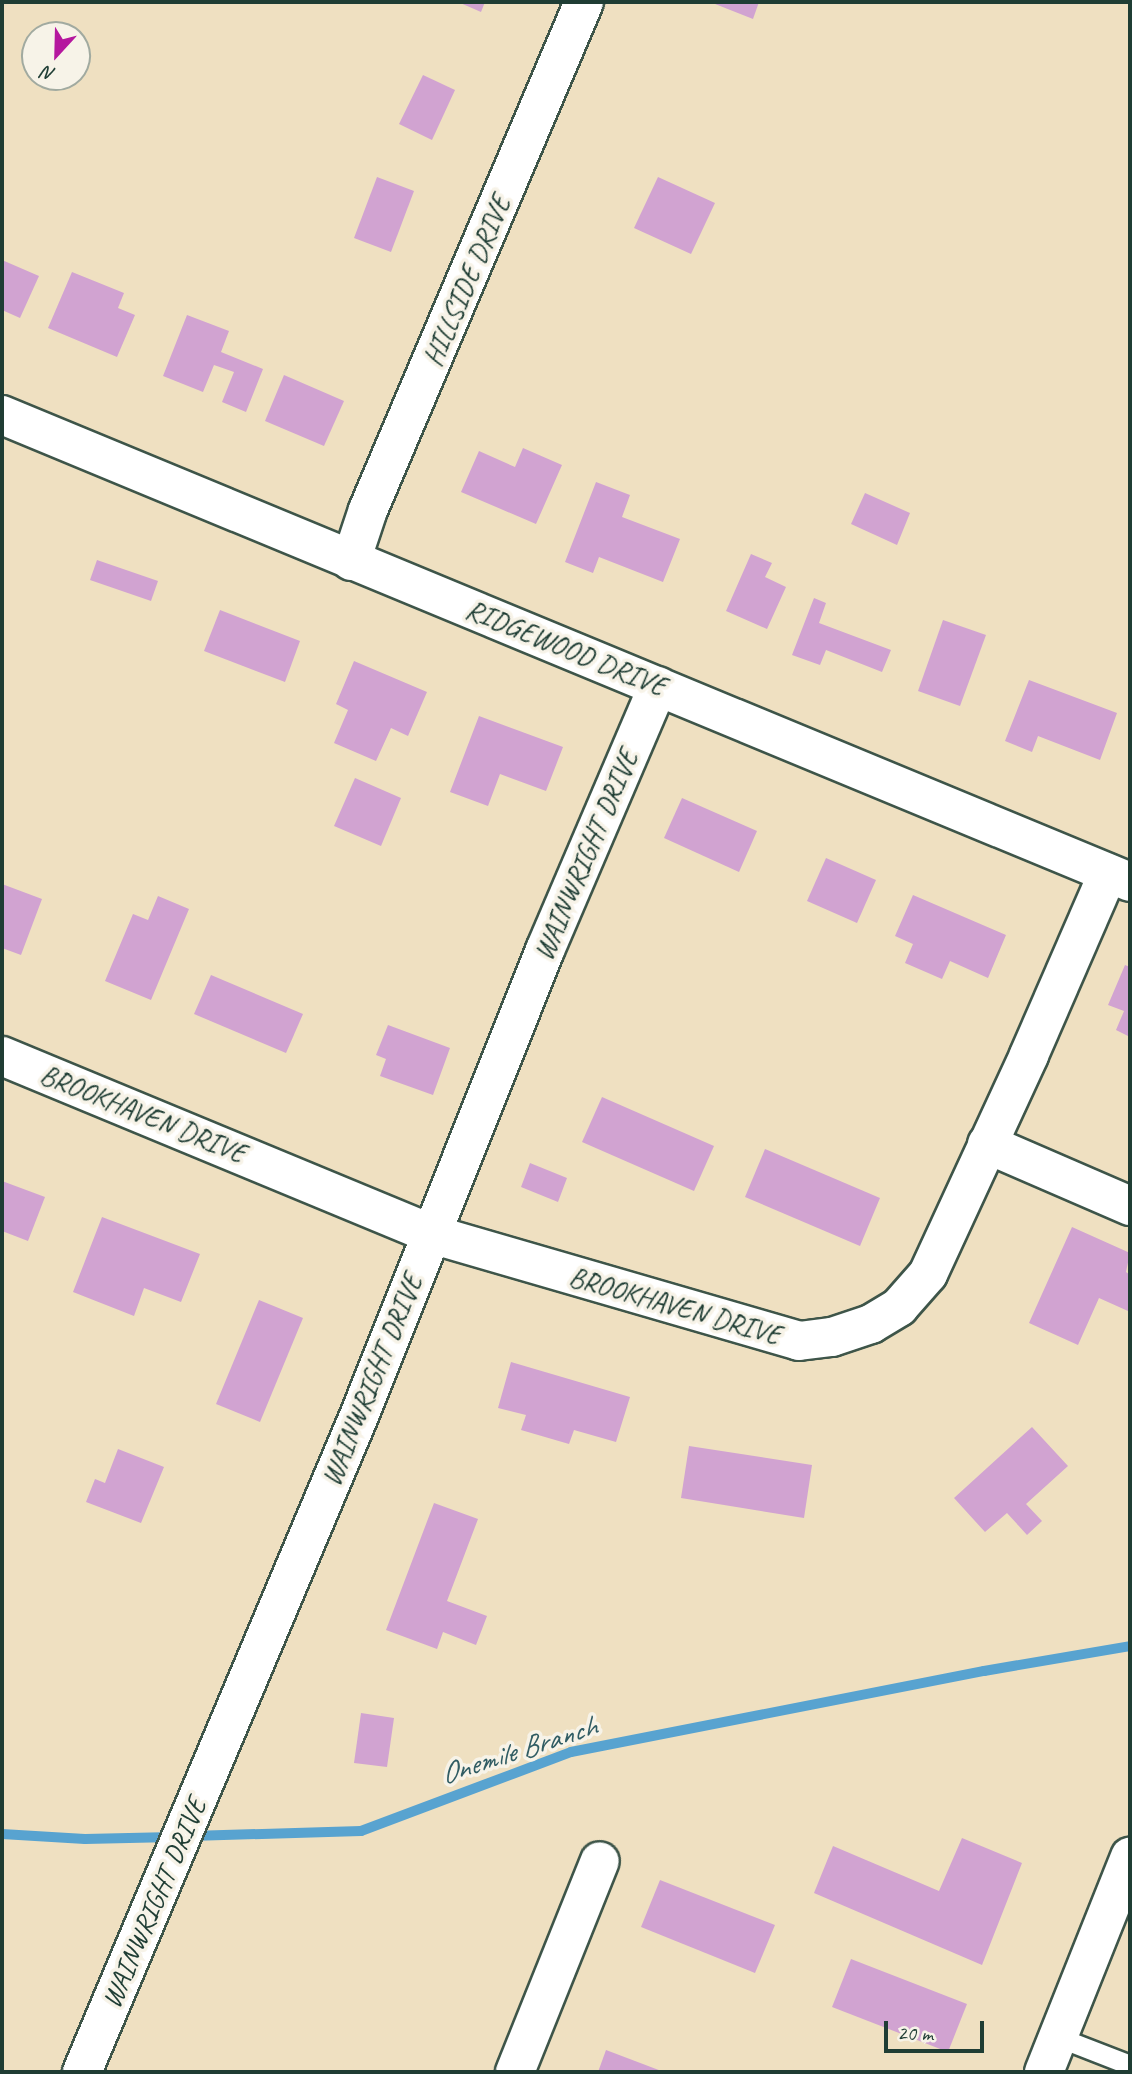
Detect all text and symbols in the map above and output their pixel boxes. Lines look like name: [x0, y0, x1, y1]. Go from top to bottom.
north arrow: [21, 21, 91, 91]
text: N: [39, 60, 59, 87]
street label: HILLSIDE DRIVE: [416, 191, 518, 371]
street label: RIDGEWOOD DRIVE: [461, 593, 671, 703]
street label: WAINWRIGHT DRIVE: [526, 745, 646, 965]
street label: BROOKHAVEN DRIVE: [35, 1057, 251, 1171]
street label: BROOKHAVEN DRIVE: [565, 1260, 785, 1352]
street label: WAINWRIGHT DRIVE: [314, 1269, 430, 1491]
water label: Onemile Branch: [435, 1708, 601, 1792]
street label: WAINWRIGHT DRIVE: [94, 1793, 214, 2013]
scale bar: [887, 2008, 987, 2052]
text: 20 m: [897, 2020, 933, 2046]

